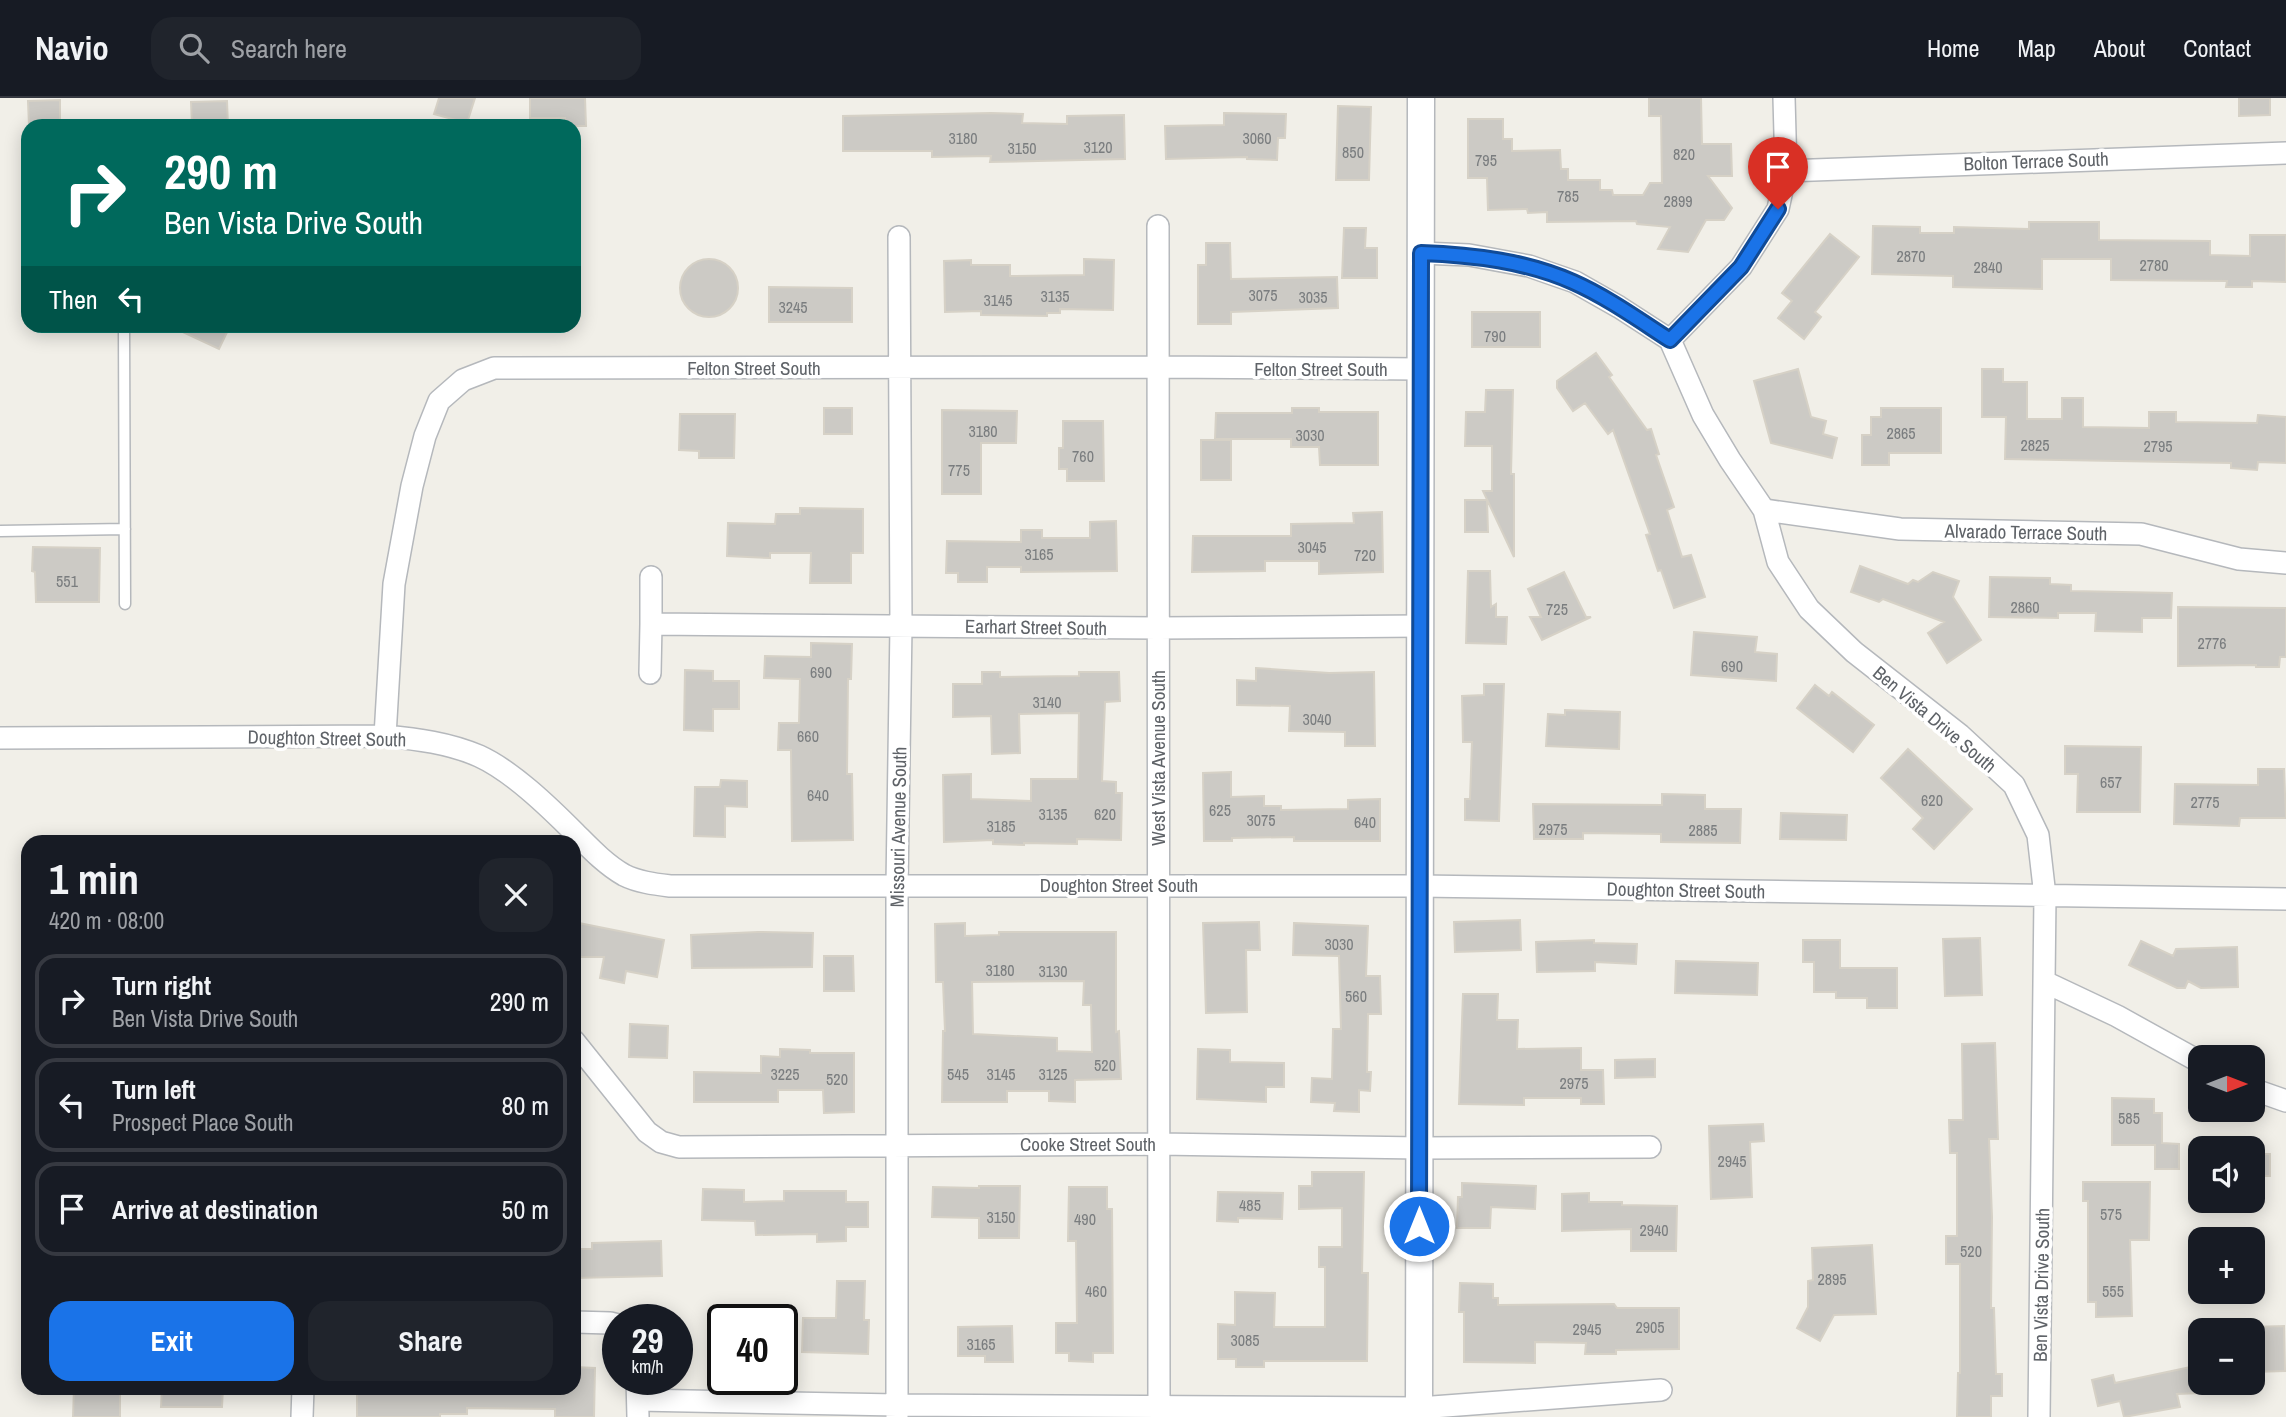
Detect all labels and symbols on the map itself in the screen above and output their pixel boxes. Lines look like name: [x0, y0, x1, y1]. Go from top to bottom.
house number: 3180: [948, 127, 978, 149]
house number: 3060: [1242, 127, 1272, 149]
house number: 3120: [1083, 136, 1113, 158]
house number: 3150: [1007, 137, 1037, 159]
pin: [1748, 137, 1808, 209]
house number: 850: [1342, 141, 1364, 163]
house number: 820: [1673, 143, 1695, 165]
street label: Bolton Terrace South: [1963, 145, 2109, 177]
house number: 795: [1475, 149, 1497, 171]
house number: 785: [1557, 185, 1579, 207]
house number: 2899: [1663, 190, 1693, 212]
house number: 2870: [1896, 245, 1926, 267]
house number: 2780: [2139, 254, 2169, 276]
house number: 2840: [1973, 256, 2003, 278]
house number: 3075: [1248, 284, 1278, 306]
house number: 3135: [1040, 285, 1070, 307]
house number: 3035: [1298, 286, 1328, 308]
house number: 3145: [983, 289, 1013, 311]
house number: 3245: [778, 296, 808, 318]
house number: 790: [1484, 325, 1506, 347]
street label: Felton Street South: [687, 355, 821, 381]
street label: Felton Street South: [1254, 356, 1388, 382]
house number: 3180: [968, 420, 998, 442]
house number: 2865: [1886, 422, 1916, 444]
house number: 3030: [1295, 424, 1325, 446]
house number: 2825: [2020, 434, 2050, 456]
house number: 2795: [2143, 435, 2173, 457]
house number: 760: [1072, 445, 1094, 467]
house number: 775: [948, 459, 970, 481]
street label: Alvarado Terrace South: [1944, 518, 2107, 546]
house number: 3045: [1297, 536, 1327, 558]
house number: 3165: [1024, 543, 1054, 565]
house number: 720: [1354, 544, 1376, 566]
house number: 551: [56, 570, 79, 592]
house number: 2860: [2010, 596, 2040, 618]
house number: 725: [1546, 598, 1568, 620]
street label: Earhart Street South: [965, 613, 1107, 641]
house number: 2776: [2197, 632, 2227, 654]
house number: 690: [1721, 655, 1743, 677]
street label: Ben Vista Drive South: [1868, 660, 2002, 778]
house number: 690: [810, 661, 832, 683]
street label: West Vista Avenue South: [1145, 670, 1171, 846]
house number: 3140: [1032, 691, 1062, 713]
house number: 3040: [1302, 708, 1332, 730]
street label: Doughton Street South: [248, 724, 406, 752]
house number: 660: [797, 725, 819, 747]
street label: Missouri Avenue South: [884, 746, 912, 908]
house number: 657: [2100, 771, 2122, 793]
house number: 640: [807, 784, 829, 806]
house number: 620: [1921, 789, 1943, 811]
house number: 2775: [2190, 791, 2220, 813]
house number: 625: [1209, 799, 1231, 821]
house number: 3135: [1038, 803, 1068, 825]
house number: 620: [1094, 803, 1116, 825]
house number: 3075: [1246, 809, 1276, 831]
house number: 640: [1354, 811, 1376, 833]
house number: 3185: [986, 815, 1016, 837]
house number: 2975: [1538, 818, 1568, 840]
house number: 2885: [1688, 819, 1718, 841]
street label: Doughton Street South: [1040, 872, 1198, 898]
street label: Doughton Street South: [1607, 876, 1765, 904]
house number: 3030: [1324, 933, 1354, 955]
house number: 3180: [985, 959, 1015, 981]
house number: 3130: [1038, 960, 1068, 982]
house number: 560: [1345, 985, 1367, 1007]
north arrow: [2188, 1045, 2264, 1122]
house number: 520: [1094, 1054, 1116, 1076]
house number: 3225: [770, 1063, 800, 1085]
house number: 545: [947, 1063, 969, 1085]
house number: 3145: [986, 1063, 1016, 1085]
house number: 3125: [1038, 1063, 1068, 1085]
house number: 520: [826, 1068, 848, 1090]
house number: 2975: [1559, 1072, 1589, 1094]
house number: 585: [2118, 1107, 2140, 1129]
street label: Cooke Street South: [1020, 1131, 1156, 1157]
house number: 2945: [1717, 1150, 1747, 1172]
position arrow: [1382, 1189, 1456, 1263]
house number: 485: [1239, 1194, 1261, 1216]
house number: 575: [2100, 1203, 2122, 1225]
house number: 3150: [986, 1206, 1016, 1228]
house number: 490: [1074, 1208, 1096, 1230]
street label: Ben Vista Drive South: [2027, 1208, 2055, 1362]
house number: 2940: [1639, 1219, 1669, 1241]
house number: 520: [1960, 1240, 1982, 1262]
house number: 2895: [1817, 1268, 1847, 1290]
house number: 460: [1085, 1280, 1107, 1302]
house number: 555: [2102, 1280, 2124, 1302]
speed limit sign: 40: [707, 1304, 798, 1395]
house number: 2905: [1635, 1316, 1665, 1338]
house number: 2945: [1572, 1318, 1602, 1340]
house number: 3085: [1230, 1329, 1260, 1351]
house number: 3165: [966, 1333, 996, 1355]

